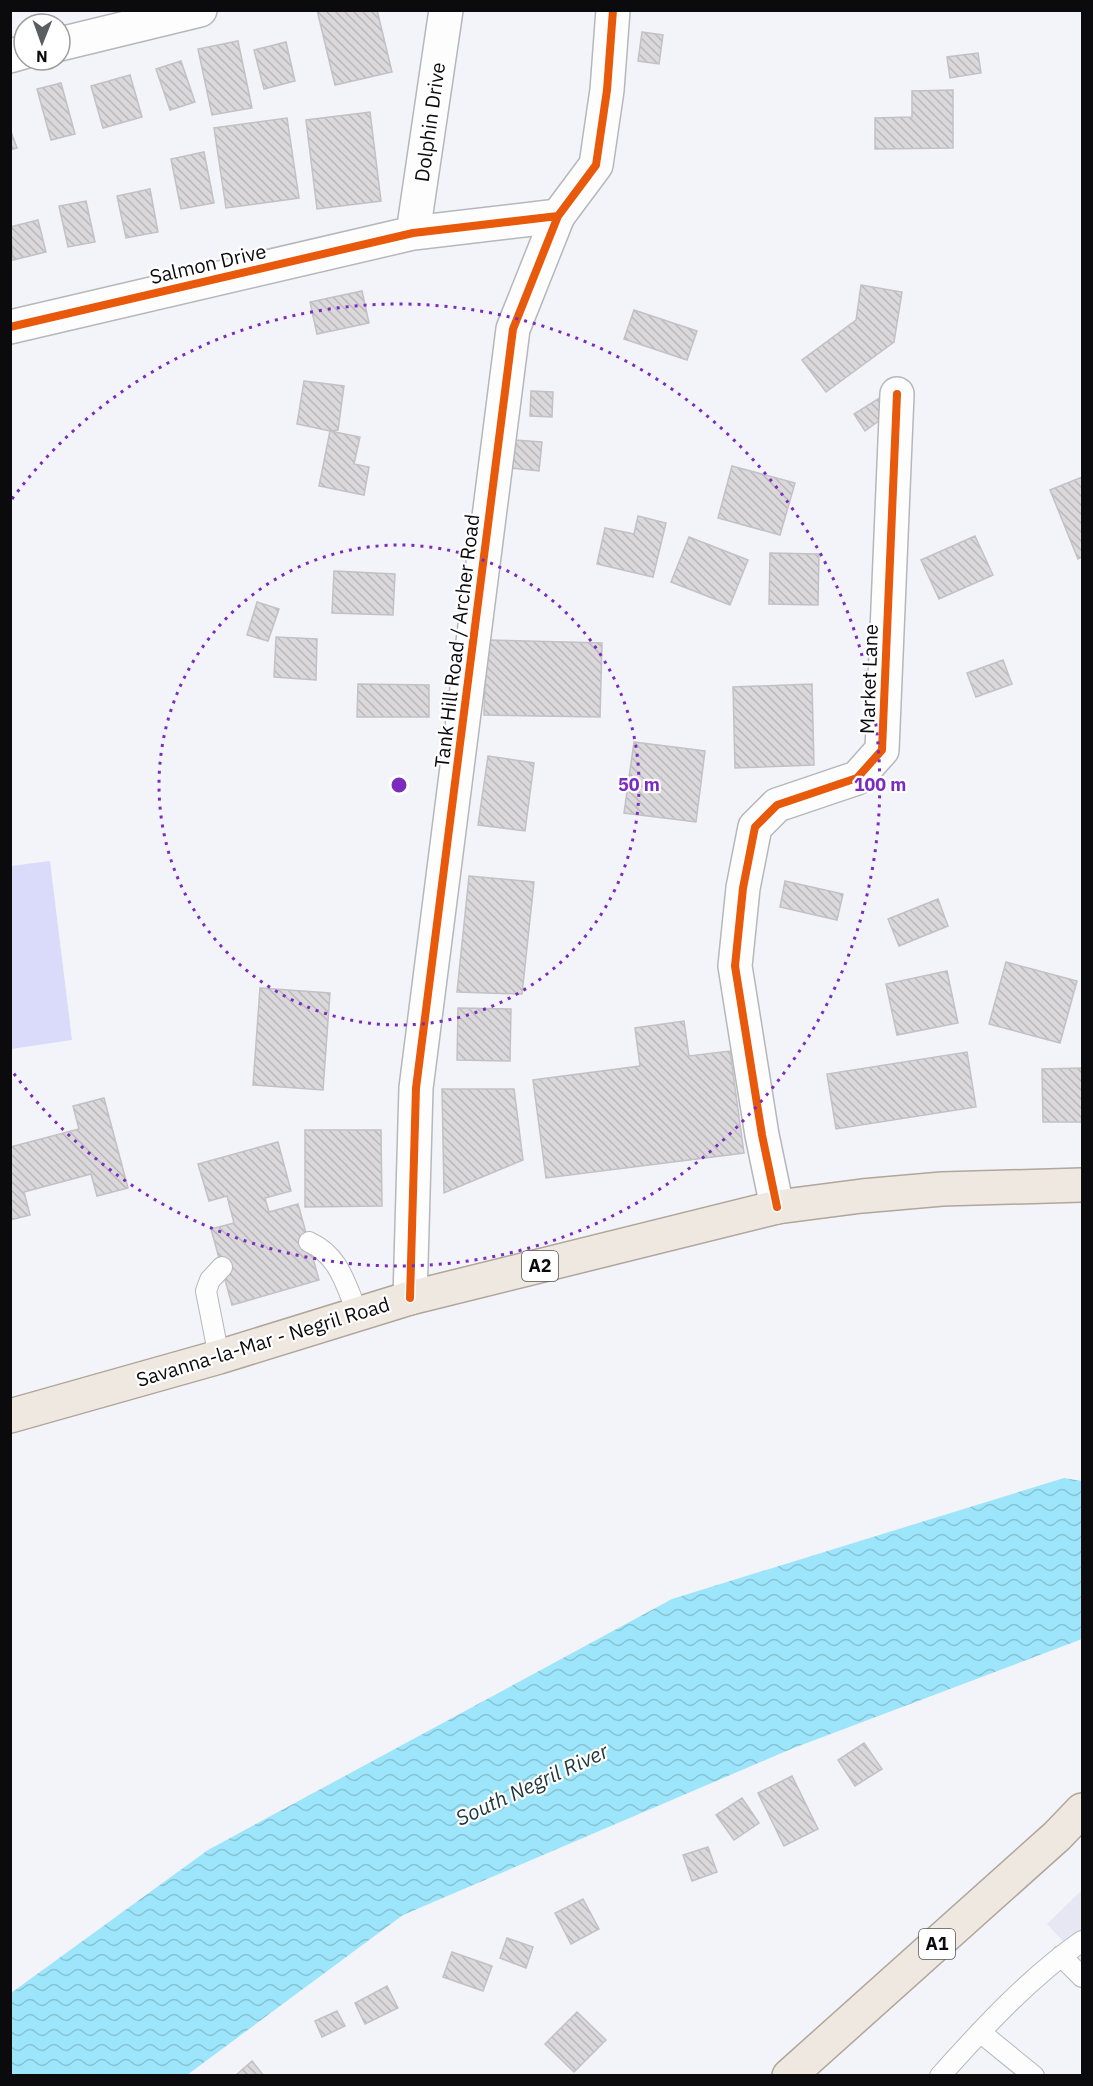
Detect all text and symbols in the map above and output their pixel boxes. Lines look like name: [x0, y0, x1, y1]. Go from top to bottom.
north arrow: [12, 12, 72, 72]
text: N: [36, 47, 48, 67]
street label: Dolphin Drive: [408, 60, 451, 183]
street label: Salmon Drive: [147, 237, 269, 290]
street label: Tank Hill Road / Archer Road: [428, 512, 485, 769]
street label: Market Lane: [853, 623, 884, 735]
text: 50 m: [618, 773, 660, 796]
text: 100 m: [854, 773, 906, 796]
centre of rings: [389, 775, 409, 795]
road number: A2: [522, 1251, 558, 1281]
street label: Savanna-la-Mar - Negril Road: [133, 1290, 393, 1393]
water label: South Negril River: [451, 1736, 614, 1832]
road number: A1: [919, 1929, 955, 1959]

